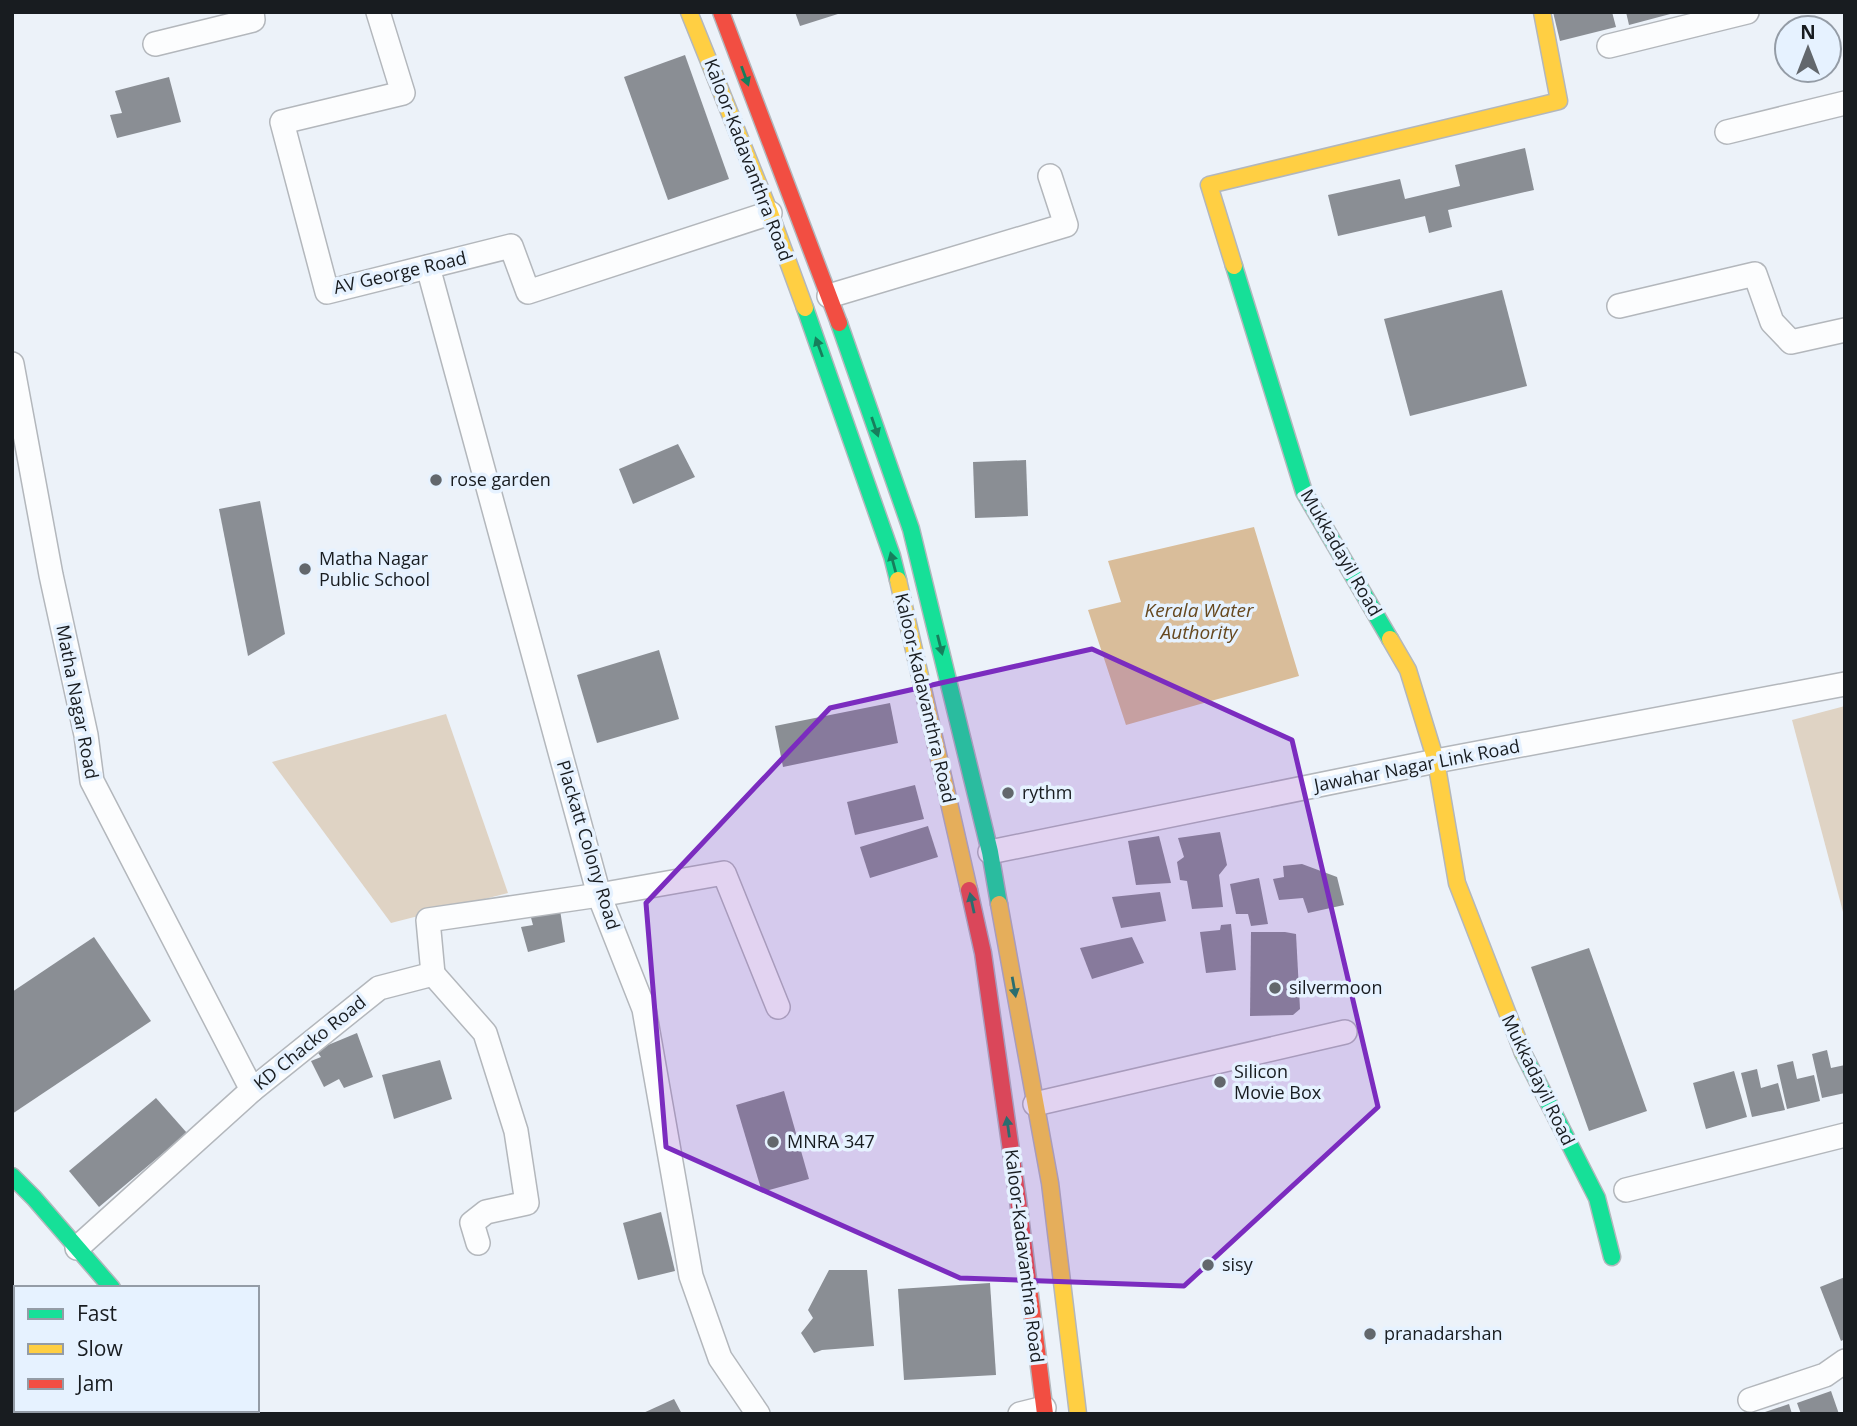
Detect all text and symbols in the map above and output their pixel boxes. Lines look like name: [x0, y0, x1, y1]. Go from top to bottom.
north arrow: [1773, 14, 1843, 84]
text: N: [1800, 19, 1816, 45]
street label: Kaloor-Kadavanthra Road: [699, 55, 799, 264]
one-way arrow: [740, 66, 751, 87]
street label: AV George Road: [331, 245, 469, 299]
one-way arrow: [813, 336, 824, 357]
one-way arrow: [870, 417, 881, 438]
place label: rose garden: [450, 467, 551, 491]
marker: rose garden: [428, 472, 444, 488]
street label: Mukkadayil Road: [1296, 485, 1388, 620]
place label: Matha Nagar Public School: [319, 546, 430, 591]
one-way arrow: [887, 551, 898, 573]
marker: Matha Nagar Public School: [297, 561, 313, 577]
street label: Kaloor-Kadavanthra Road: [890, 590, 962, 805]
water label: Kerala Water Authority: [1145, 597, 1255, 645]
street label: Matha Nagar Road: [51, 623, 105, 781]
one-way arrow: [935, 634, 946, 656]
street label: Jawahar Nagar Link Road: [1310, 733, 1522, 797]
street label: Plackatt Colony Road: [552, 757, 626, 932]
place label: rythm: [1022, 780, 1073, 804]
marker: rythm: [1000, 785, 1016, 801]
one-way arrow: [967, 892, 978, 914]
place label: silvermoon: [1289, 975, 1382, 999]
one-way arrow: [1009, 976, 1020, 998]
marker: silvermoon: [1267, 980, 1283, 996]
street label: KD Chacko Road: [248, 990, 370, 1095]
street label: Mukkadayil Road: [1497, 1010, 1581, 1149]
place label: Silicon Movie Box: [1234, 1059, 1322, 1104]
marker: Silicon Movie Box: [1212, 1074, 1228, 1090]
one-way arrow: [1002, 1116, 1013, 1138]
place label: MNRA 347: [787, 1129, 875, 1153]
marker: MNRA 347: [765, 1134, 781, 1150]
street label: Kaloor-Kadavanthra Road: [1000, 1148, 1050, 1364]
place label: sisy: [1222, 1252, 1254, 1276]
marker: sisy: [1200, 1257, 1216, 1273]
legend: [14, 1286, 259, 1412]
text: Fast: [77, 1299, 117, 1327]
place label: pranadarshan: [1384, 1321, 1502, 1345]
marker: pranadarshan: [1362, 1326, 1378, 1342]
text: Slow: [77, 1334, 123, 1362]
text: Jam: [75, 1369, 114, 1397]

